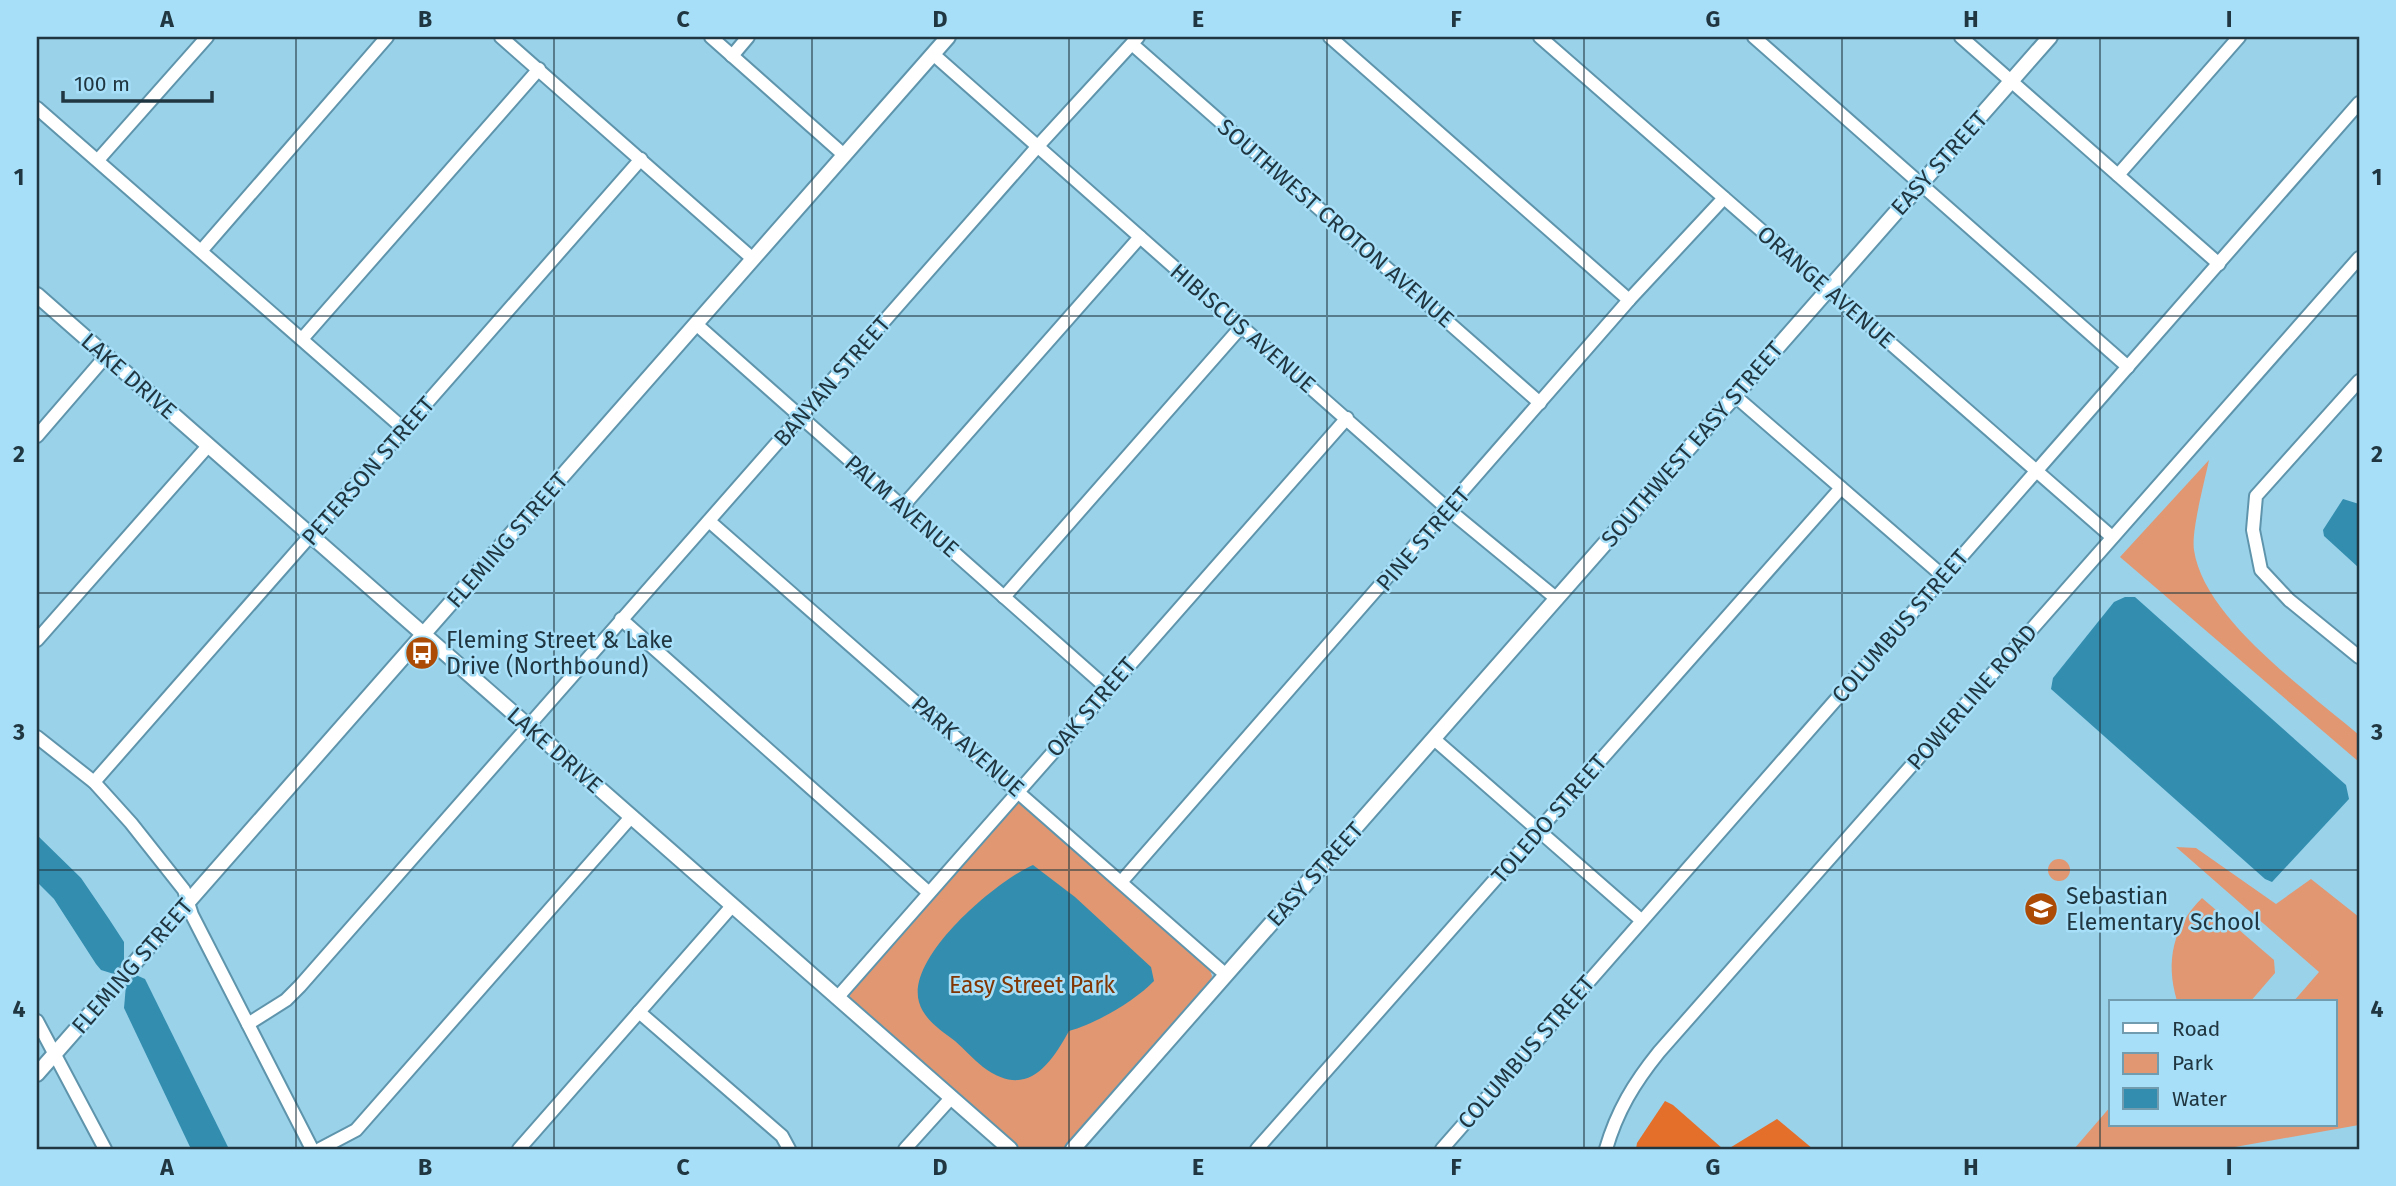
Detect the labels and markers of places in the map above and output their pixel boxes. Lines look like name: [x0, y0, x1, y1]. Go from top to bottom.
place label: Fleming Street & Lake Drive (Northbound): [446, 626, 673, 680]
bus stop icon: Fleming Street & Lake Drive (Northbound): [403, 634, 441, 672]
place label: Sebastian Elementary School: [2066, 882, 2261, 936]
school or university icon: Sebastian Elementary School: [2022, 890, 2060, 928]

